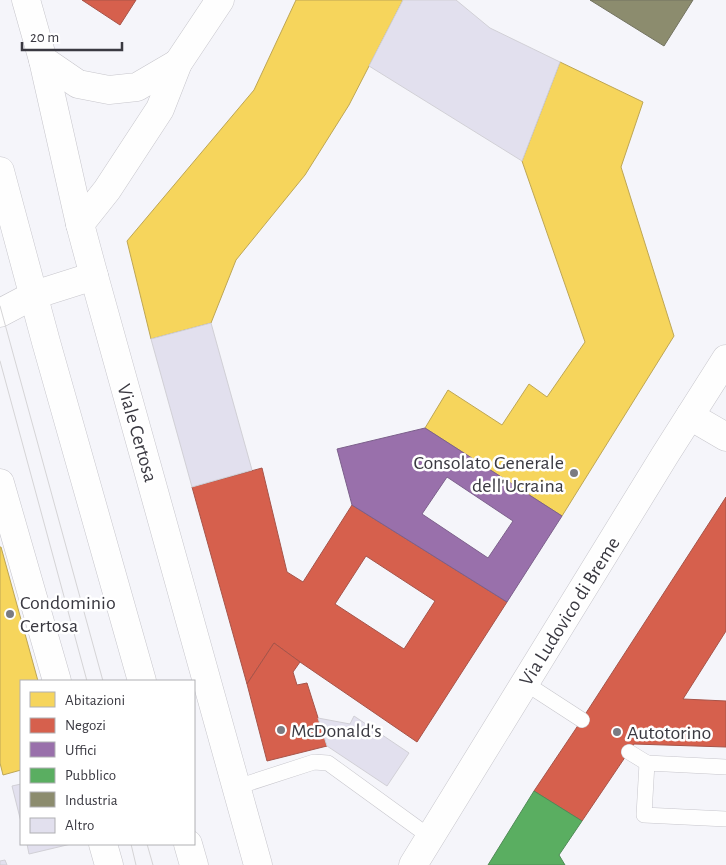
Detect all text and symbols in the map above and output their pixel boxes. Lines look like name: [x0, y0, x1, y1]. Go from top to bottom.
scale bar: [22, 20, 122, 52]
text: 20 m: [30, 30, 59, 45]
street label: Viale Certosa: [113, 382, 161, 485]
place label: Consolato Generale dell'Ucraina: [413, 453, 564, 496]
marker: Consolato Generale dell'Ucraina: [568, 467, 580, 479]
street label: Via Ludovico di Breme: [516, 534, 624, 689]
place label: Condominio Certosa: [20, 593, 116, 636]
marker: Condominio Certosa: [4, 608, 16, 620]
legend: [20, 680, 195, 845]
text: Abitazioni: [65, 693, 125, 708]
text: Negozi: [65, 718, 106, 733]
place label: McDonald's: [291, 721, 382, 741]
place label: Autotorino: [627, 723, 711, 743]
marker: McDonald's: [275, 724, 287, 736]
marker: Autotorino: [611, 726, 623, 738]
text: Uffici: [65, 743, 97, 758]
text: Pubblico: [65, 768, 116, 783]
text: Industria: [65, 793, 118, 808]
text: Altro: [65, 818, 94, 833]

